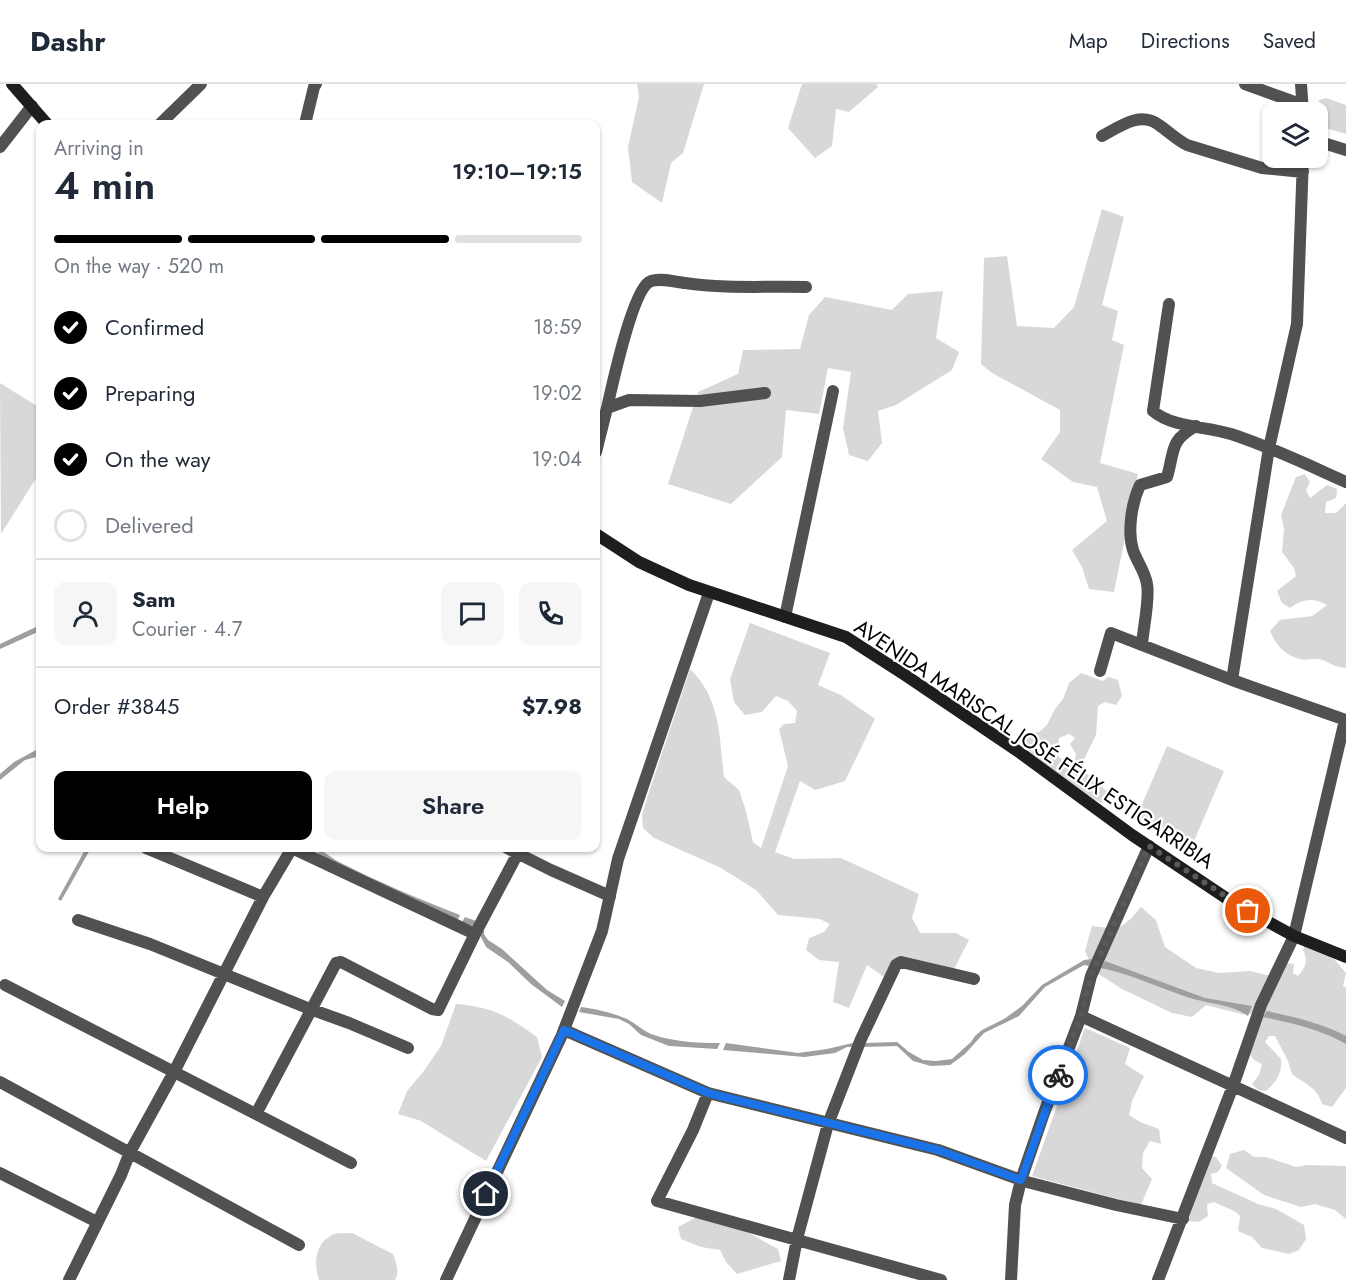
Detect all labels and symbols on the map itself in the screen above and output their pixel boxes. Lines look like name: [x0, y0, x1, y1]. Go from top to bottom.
street label: AVENIDA MARISCAL JOSÉ FÉLIX ESTIGARRIBIA: [848, 612, 1220, 876]
pin: [1222, 885, 1273, 936]
courier: [1028, 1045, 1088, 1105]
pin: [460, 1168, 511, 1219]

